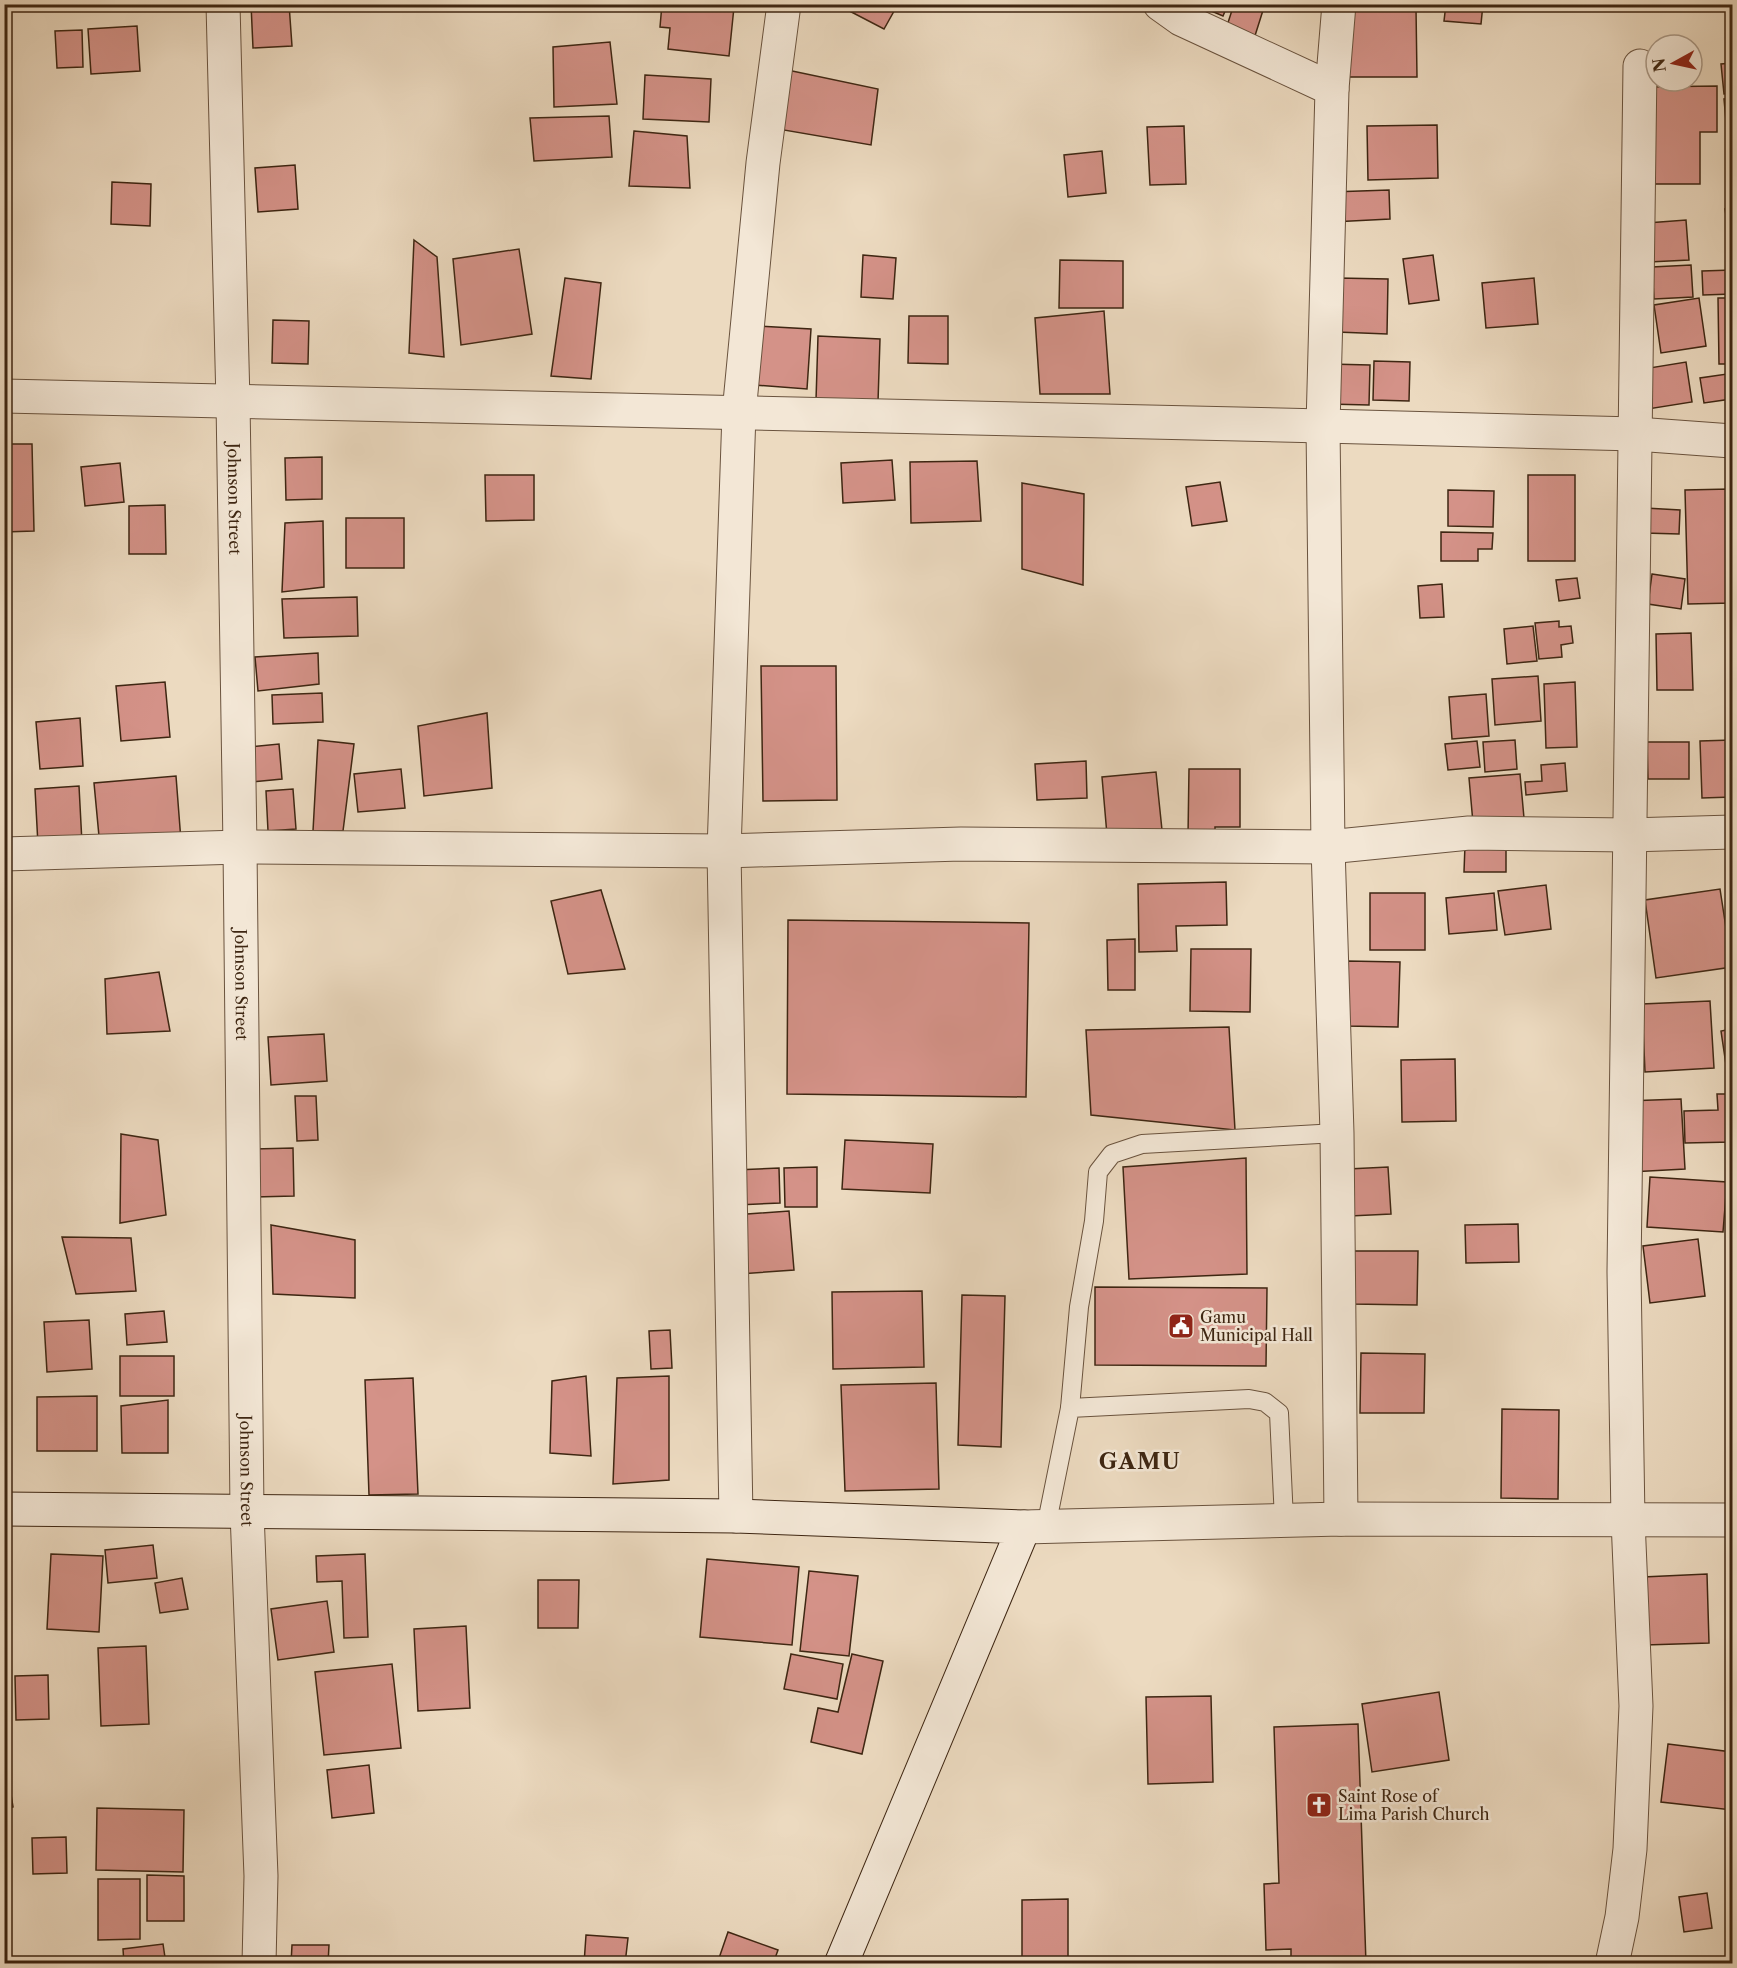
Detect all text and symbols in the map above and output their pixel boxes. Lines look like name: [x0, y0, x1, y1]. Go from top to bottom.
north arrow: [1644, 33, 1704, 93]
text: N: [1648, 57, 1670, 73]
street label: Johnson Street: [224, 440, 245, 555]
street label: Johnson Street: [231, 926, 252, 1041]
place label: Gamu Municipal Hall: [1200, 1307, 1313, 1345]
public building icon: Gamu Municipal Hall: [1166, 1311, 1196, 1341]
street label: Johnson Street: [236, 1412, 258, 1527]
district label: GAMU: [1099, 1448, 1181, 1475]
place label: Saint Rose of Lima Parish Church: [1338, 1786, 1490, 1824]
church icon: Saint Rose of Lima Parish Church: [1304, 1790, 1334, 1820]

